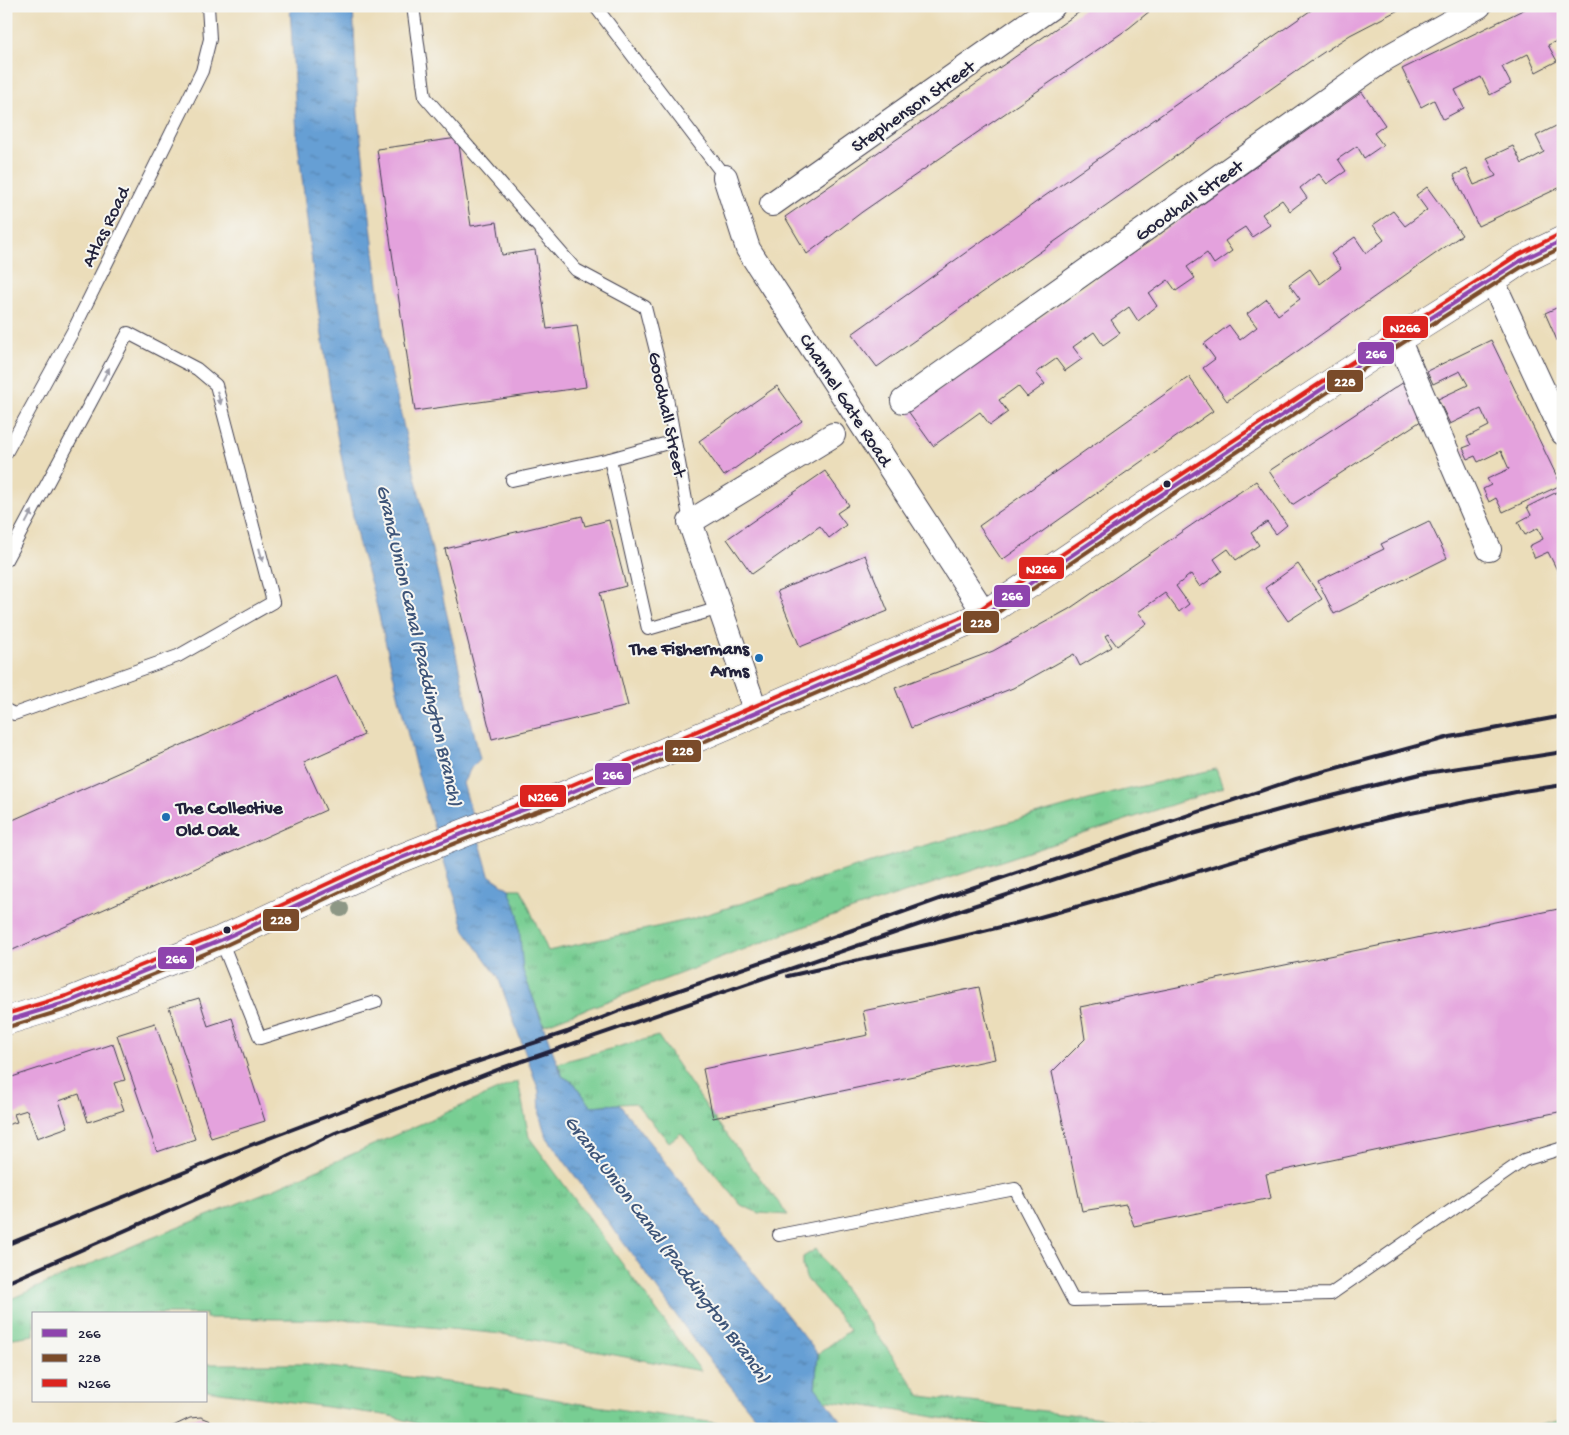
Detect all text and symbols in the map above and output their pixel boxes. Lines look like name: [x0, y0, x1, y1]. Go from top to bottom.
street label: Stephenson Street: [848, 55, 982, 159]
street label: Goodhall Street: [1131, 155, 1251, 248]
street label: Atlas Road: [78, 182, 137, 272]
line badge: N266: [1382, 315, 1429, 339]
text: N266: [1390, 321, 1421, 338]
street label: Channel Gate Road: [793, 330, 897, 473]
line badge: 266: [1357, 341, 1395, 365]
text: 266: [1365, 347, 1387, 364]
street label: Goodhall Street: [641, 350, 691, 481]
one-way arrow: [102, 367, 110, 381]
line badge: 228: [1326, 369, 1364, 393]
text: 228: [1334, 375, 1356, 392]
one-way arrow: [215, 390, 223, 406]
unlabelled marker: [1162, 479, 1172, 489]
water label: Grand Union Canal (Paddington Branch): [369, 483, 466, 809]
one-way arrow: [25, 510, 33, 525]
one-way arrow: [257, 547, 265, 563]
line badge: N266: [1018, 556, 1065, 580]
text: N266: [1026, 562, 1057, 579]
line badge: 266: [993, 584, 1031, 608]
text: 266: [1001, 589, 1023, 606]
line badge: 228: [962, 610, 1000, 634]
text: 228: [970, 616, 992, 633]
place label: The Fishermans Arms: [628, 639, 750, 684]
marker: The Fishermans Arms: [753, 652, 765, 664]
line badge: 228: [664, 739, 702, 763]
text: 228: [672, 744, 694, 761]
line badge: 266: [594, 762, 632, 786]
text: 266: [602, 768, 624, 785]
line badge: N266: [519, 784, 567, 808]
text: N266: [528, 790, 559, 807]
place label: The Collective Old Oak: [174, 798, 284, 843]
marker: The Collective Old Oak: [160, 811, 172, 823]
line badge: 228: [262, 908, 300, 932]
text: 228: [270, 913, 292, 930]
unlabelled marker: [222, 925, 232, 935]
line badge: 266: [157, 946, 195, 970]
text: 266: [165, 952, 187, 969]
water label: Grand Union Canal (Paddington Branch): [558, 1112, 775, 1389]
legend: [32, 1312, 208, 1402]
text: 266: [78, 1326, 101, 1344]
text: 228: [78, 1350, 101, 1368]
text: N266: [78, 1376, 111, 1394]

